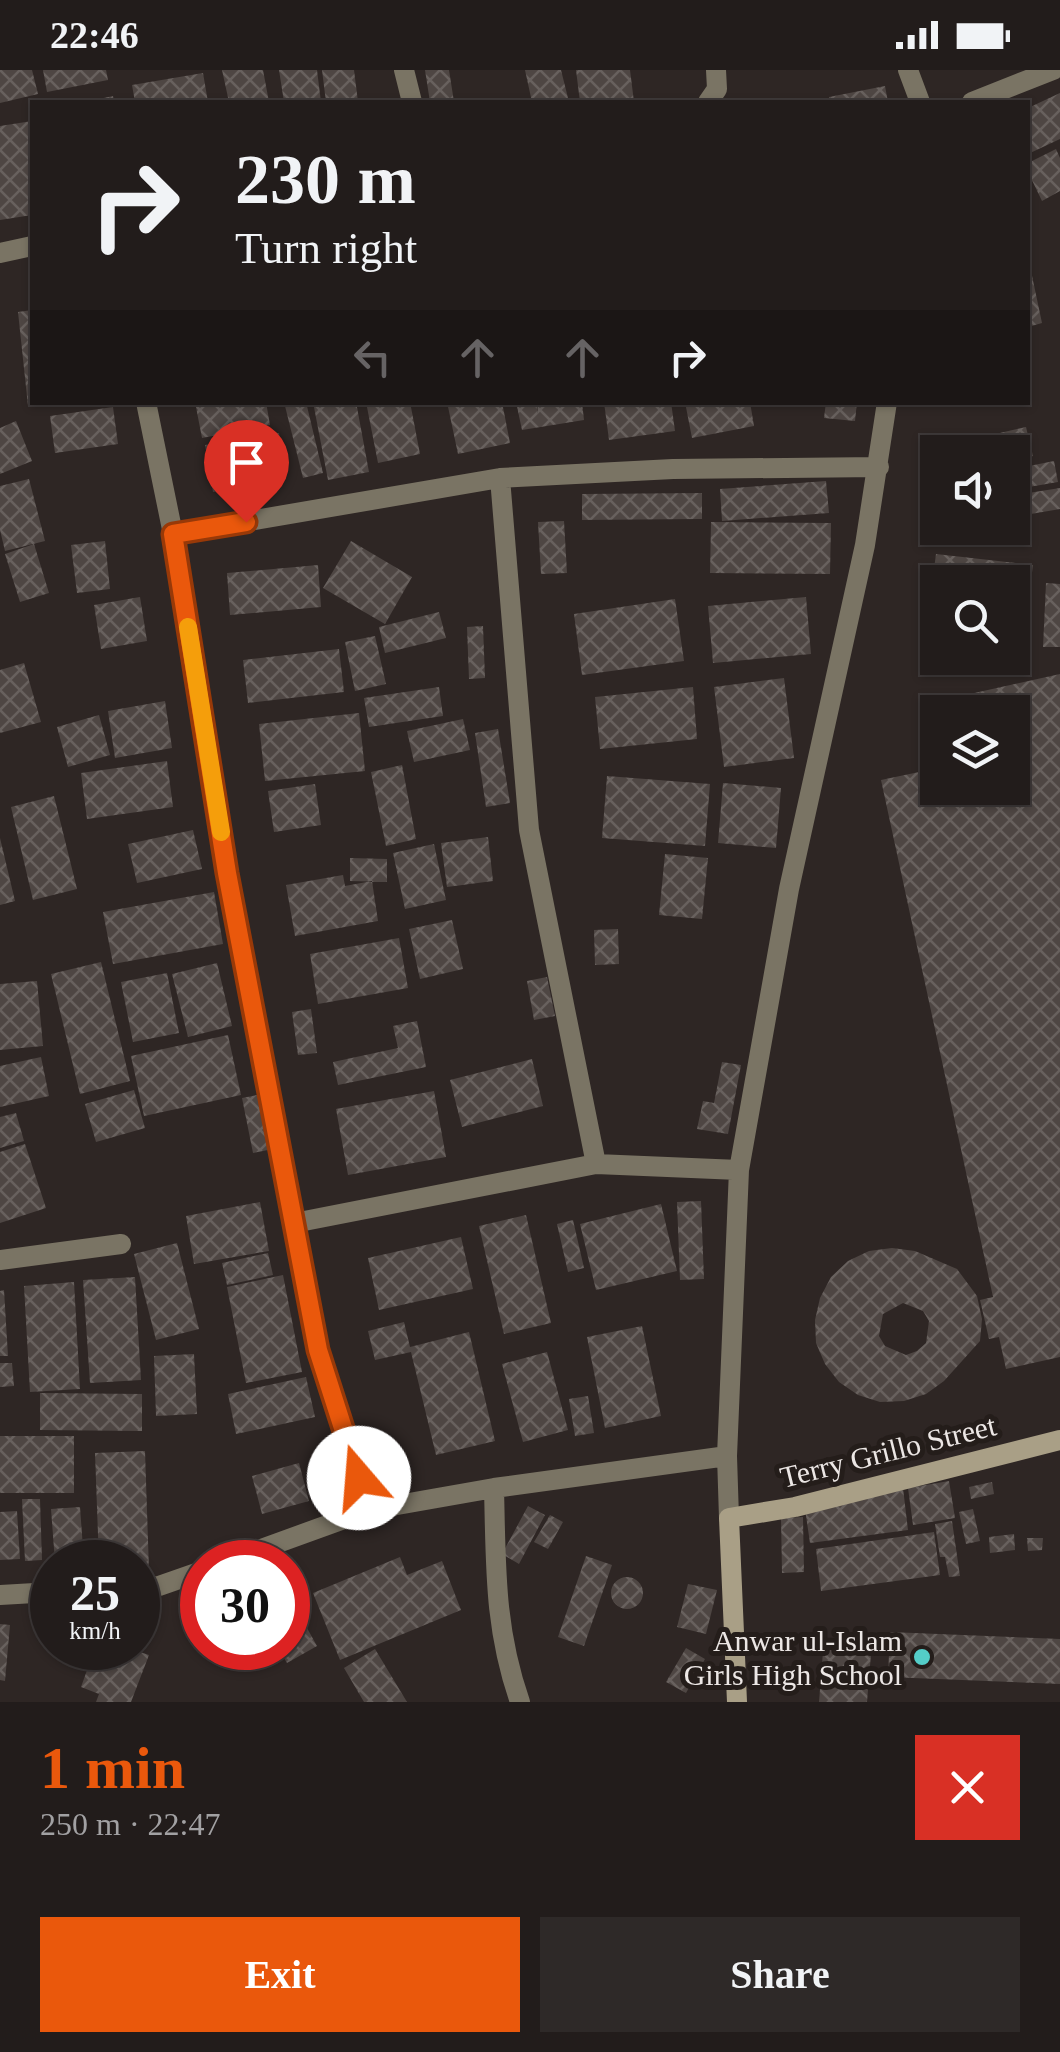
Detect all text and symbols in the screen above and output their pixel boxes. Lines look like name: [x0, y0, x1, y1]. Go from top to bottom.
text: 22:46: [50, 14, 139, 56]
icon: right: [70, 140, 200, 270]
text: 230 m: [235, 141, 416, 218]
text: Turn right: [235, 223, 417, 273]
icon: left: [345, 330, 400, 385]
icon: ahead: [450, 330, 505, 385]
icon: ahead: [555, 330, 610, 385]
icon: right: [660, 330, 715, 385]
pin: [204, 420, 289, 523]
icon: arrive: [219, 435, 274, 490]
map controls: [920, 435, 1030, 805]
button: sound: [920, 435, 1030, 545]
button: search: [920, 565, 1030, 675]
button: layers: [920, 695, 1030, 805]
street label: Terry Grillo Street: [777, 1408, 1000, 1494]
position arrow: [307, 1426, 411, 1530]
speed limit sign: 30: [180, 1540, 310, 1670]
text: 25: [70, 1565, 120, 1621]
text: km/h: [69, 1617, 121, 1644]
place label: Anwar ul-Islam Girls High School: [684, 1624, 902, 1691]
marker: Anwar ul-Islam Girls High School: [911, 1646, 933, 1668]
text: 1 min: [40, 1735, 185, 1801]
button: close: [915, 1735, 1020, 1840]
text: 250 m · 22:47: [40, 1806, 220, 1842]
button: Exit: [40, 1917, 520, 2032]
button: Share: [540, 1917, 1020, 2032]

